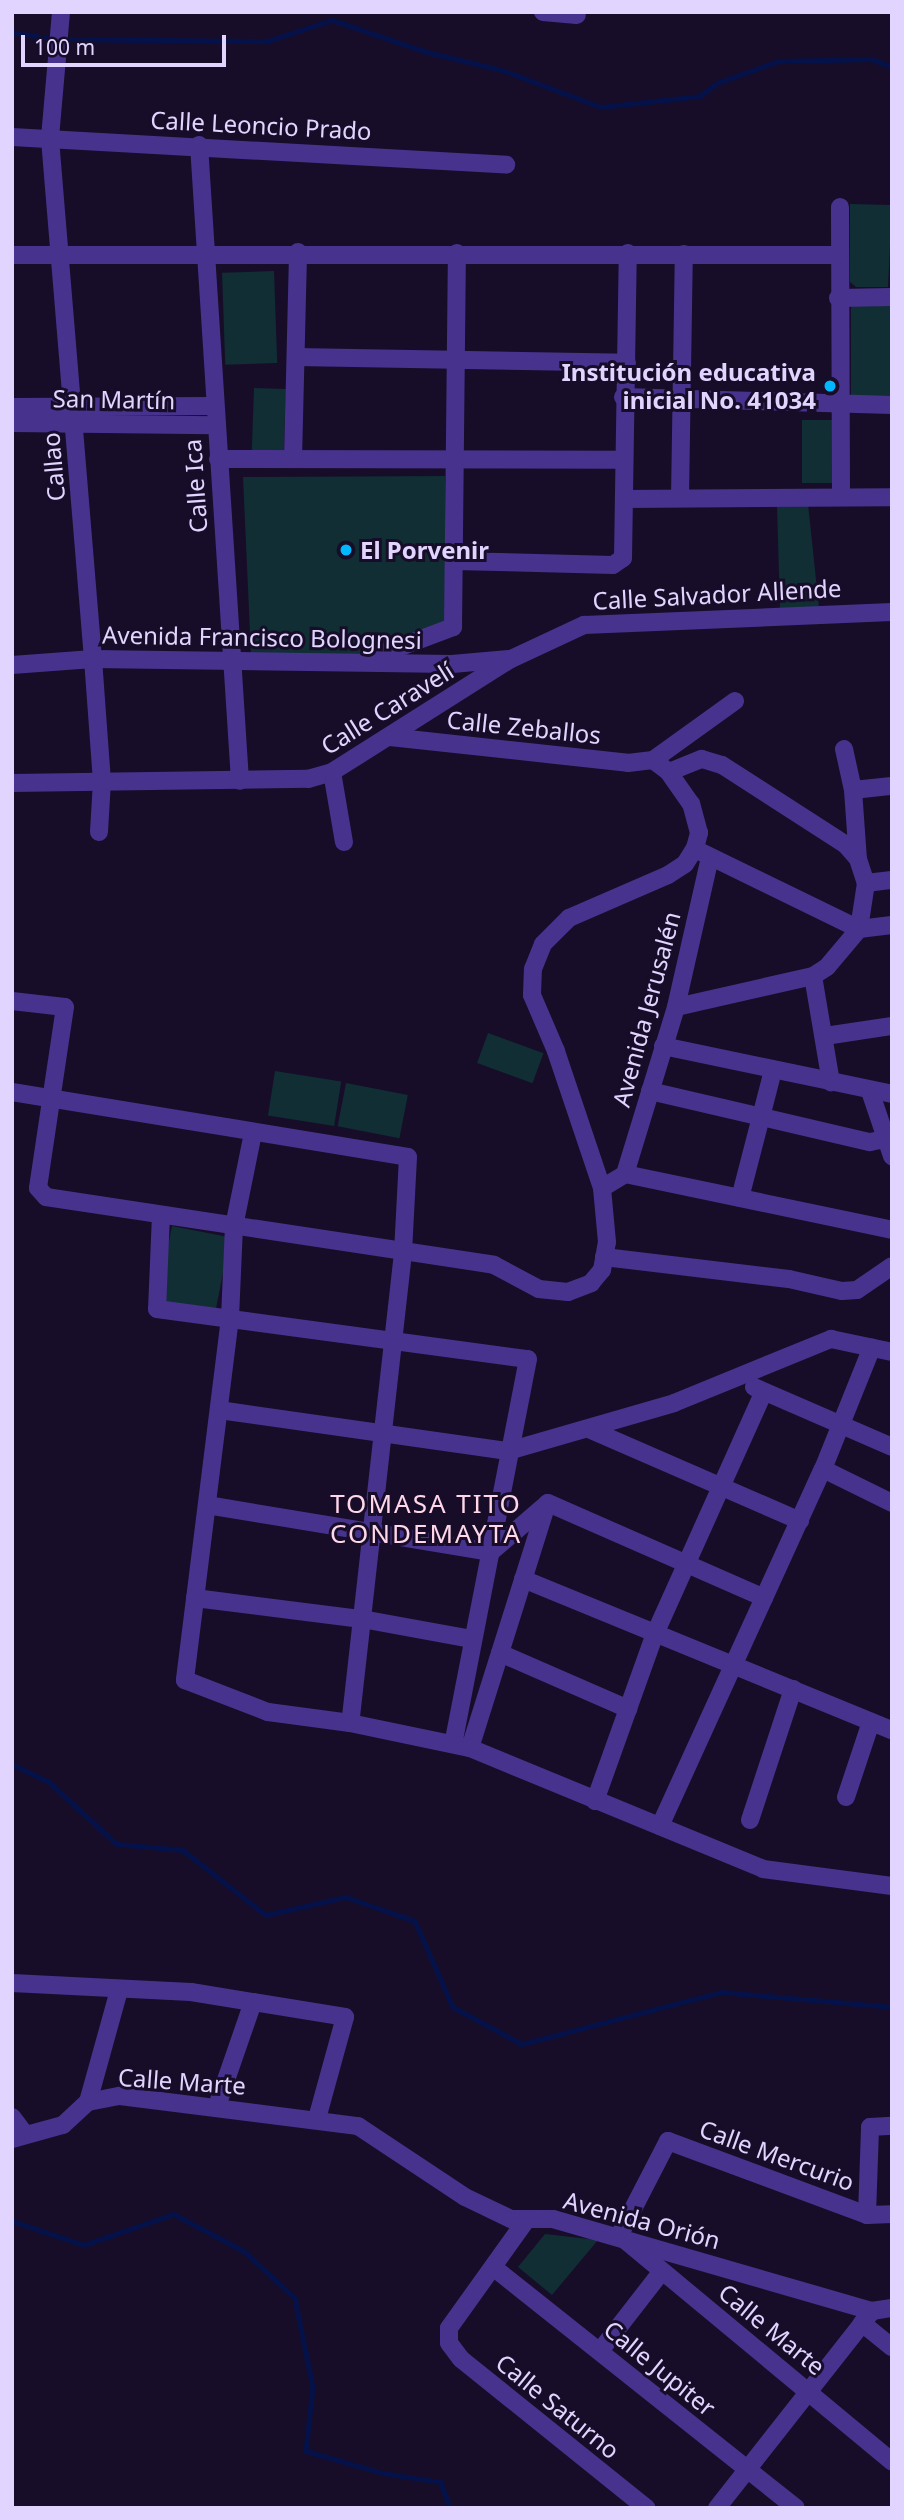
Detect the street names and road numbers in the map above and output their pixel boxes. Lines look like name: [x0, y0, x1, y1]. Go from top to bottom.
street label: Calle Leoncio Prado: [150, 105, 372, 145]
street label: San Martín: [52, 384, 176, 414]
street label: Callao: [36, 431, 70, 503]
street label: Calle Ica: [177, 438, 213, 534]
street label: Calle Salvador Allende: [592, 573, 842, 615]
street label: Avenida Francisco Bolognesi: [102, 620, 422, 654]
street label: Calle Caravelí: [316, 656, 458, 760]
street label: Calle Zeballos: [446, 705, 602, 749]
street label: Avenida Jerusalén: [606, 908, 686, 1110]
street label: Calle Marte: [117, 2062, 247, 2100]
street label: Calle Mercurio: [696, 2114, 858, 2196]
street label: Avenida Orión: [561, 2185, 723, 2255]
street label: Calle Marte: [713, 2277, 831, 2381]
street label: Calle Jupiter: [598, 2314, 722, 2422]
street label: Calle Saturno: [491, 2348, 625, 2464]

